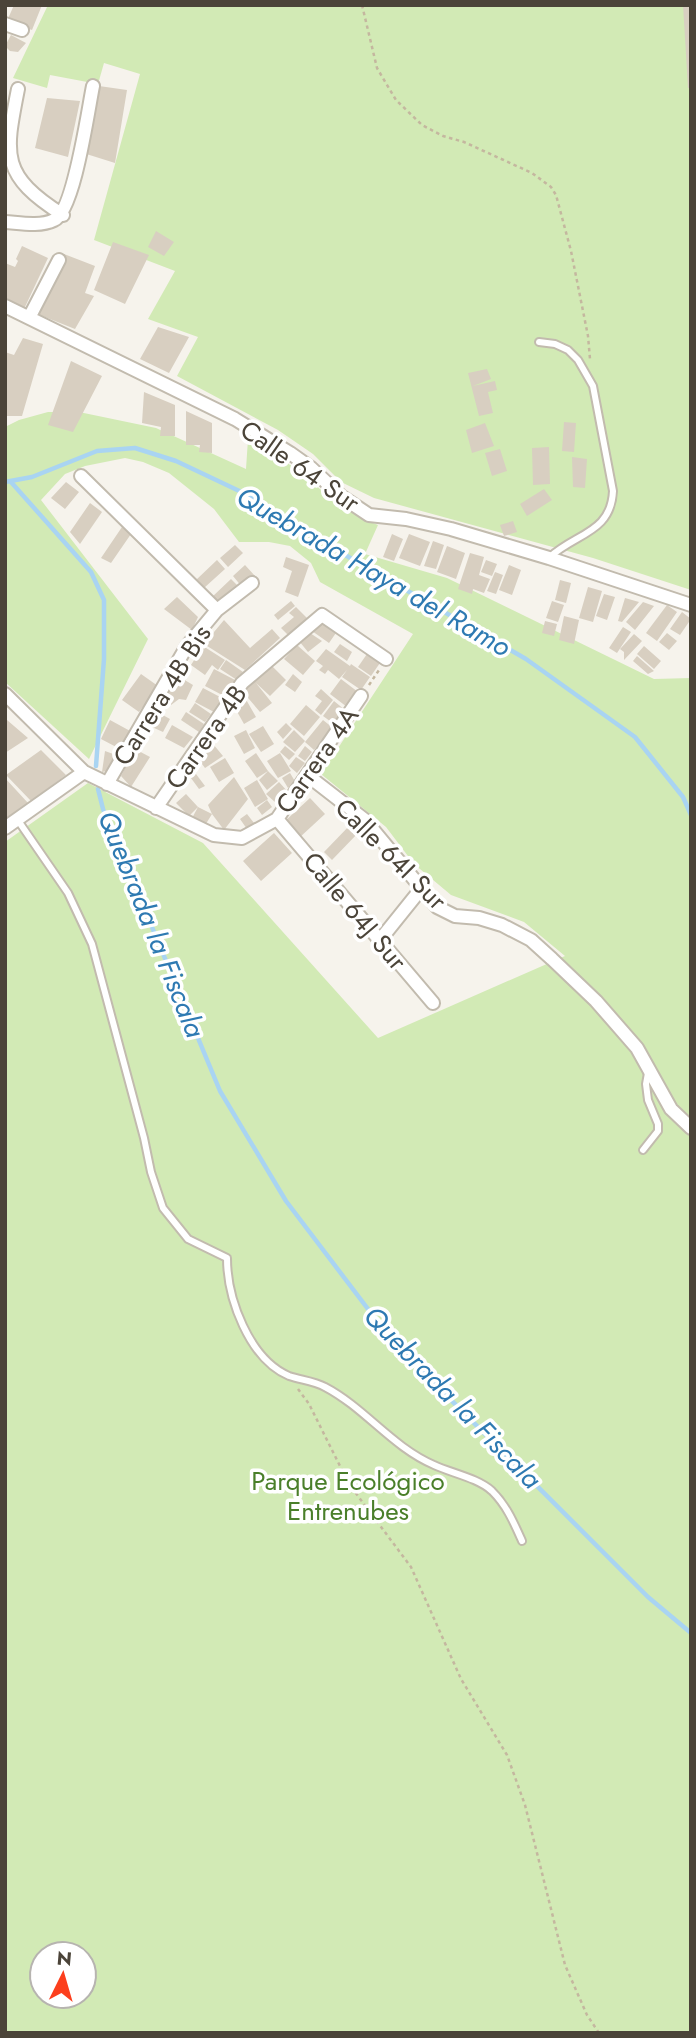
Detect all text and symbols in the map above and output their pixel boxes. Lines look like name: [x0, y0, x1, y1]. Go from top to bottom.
street label: Calle 64 Sur: [232, 411, 368, 521]
water label: Quebrada Haya del Ramo: [229, 476, 519, 667]
street label: Carrera 4B Bis: [106, 619, 218, 771]
street label: Carrera 4B: [159, 679, 253, 795]
street label: Carrera 4A: [266, 698, 368, 821]
street label: Calle 64I Sur: [326, 789, 456, 919]
water label: Quebrada la Fiscala: [87, 805, 216, 1044]
street label: Calle 64J Sur: [294, 843, 416, 979]
water label: Quebrada la Fiscala: [354, 1296, 552, 1499]
park label: Parque Ecológico Entrenubes: [251, 1462, 445, 1530]
north arrow: [28, 1940, 98, 2010]
text: N: [56, 1944, 73, 1973]

